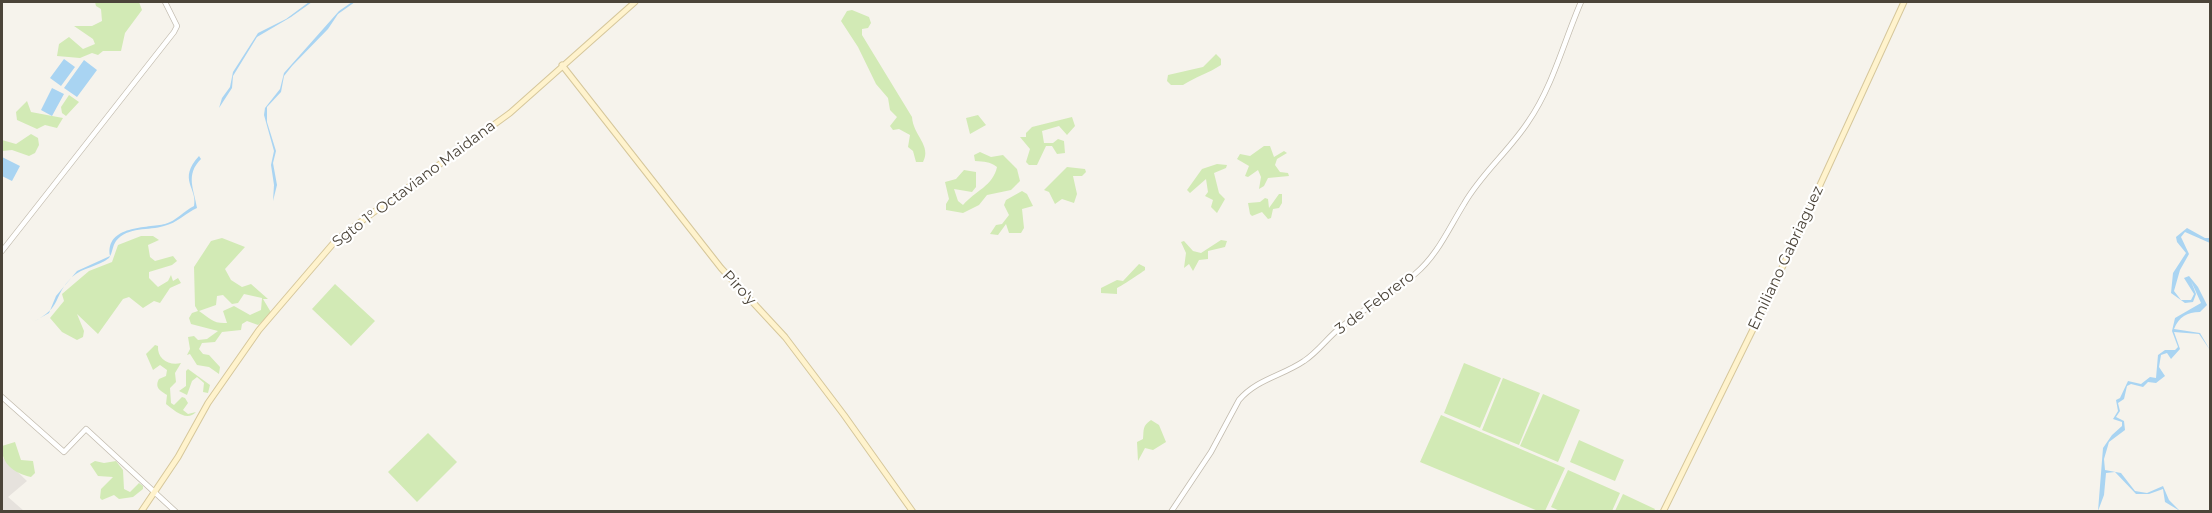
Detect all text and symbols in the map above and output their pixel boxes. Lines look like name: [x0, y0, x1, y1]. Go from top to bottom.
street label: Sgto 1° Octaviano Maidana: [329, 117, 499, 251]
street label: Emiliano Gabriaguez: [1745, 183, 1827, 333]
street label: Piro'y: [718, 267, 760, 309]
street label: 3 de Febrero: [1332, 267, 1418, 339]

